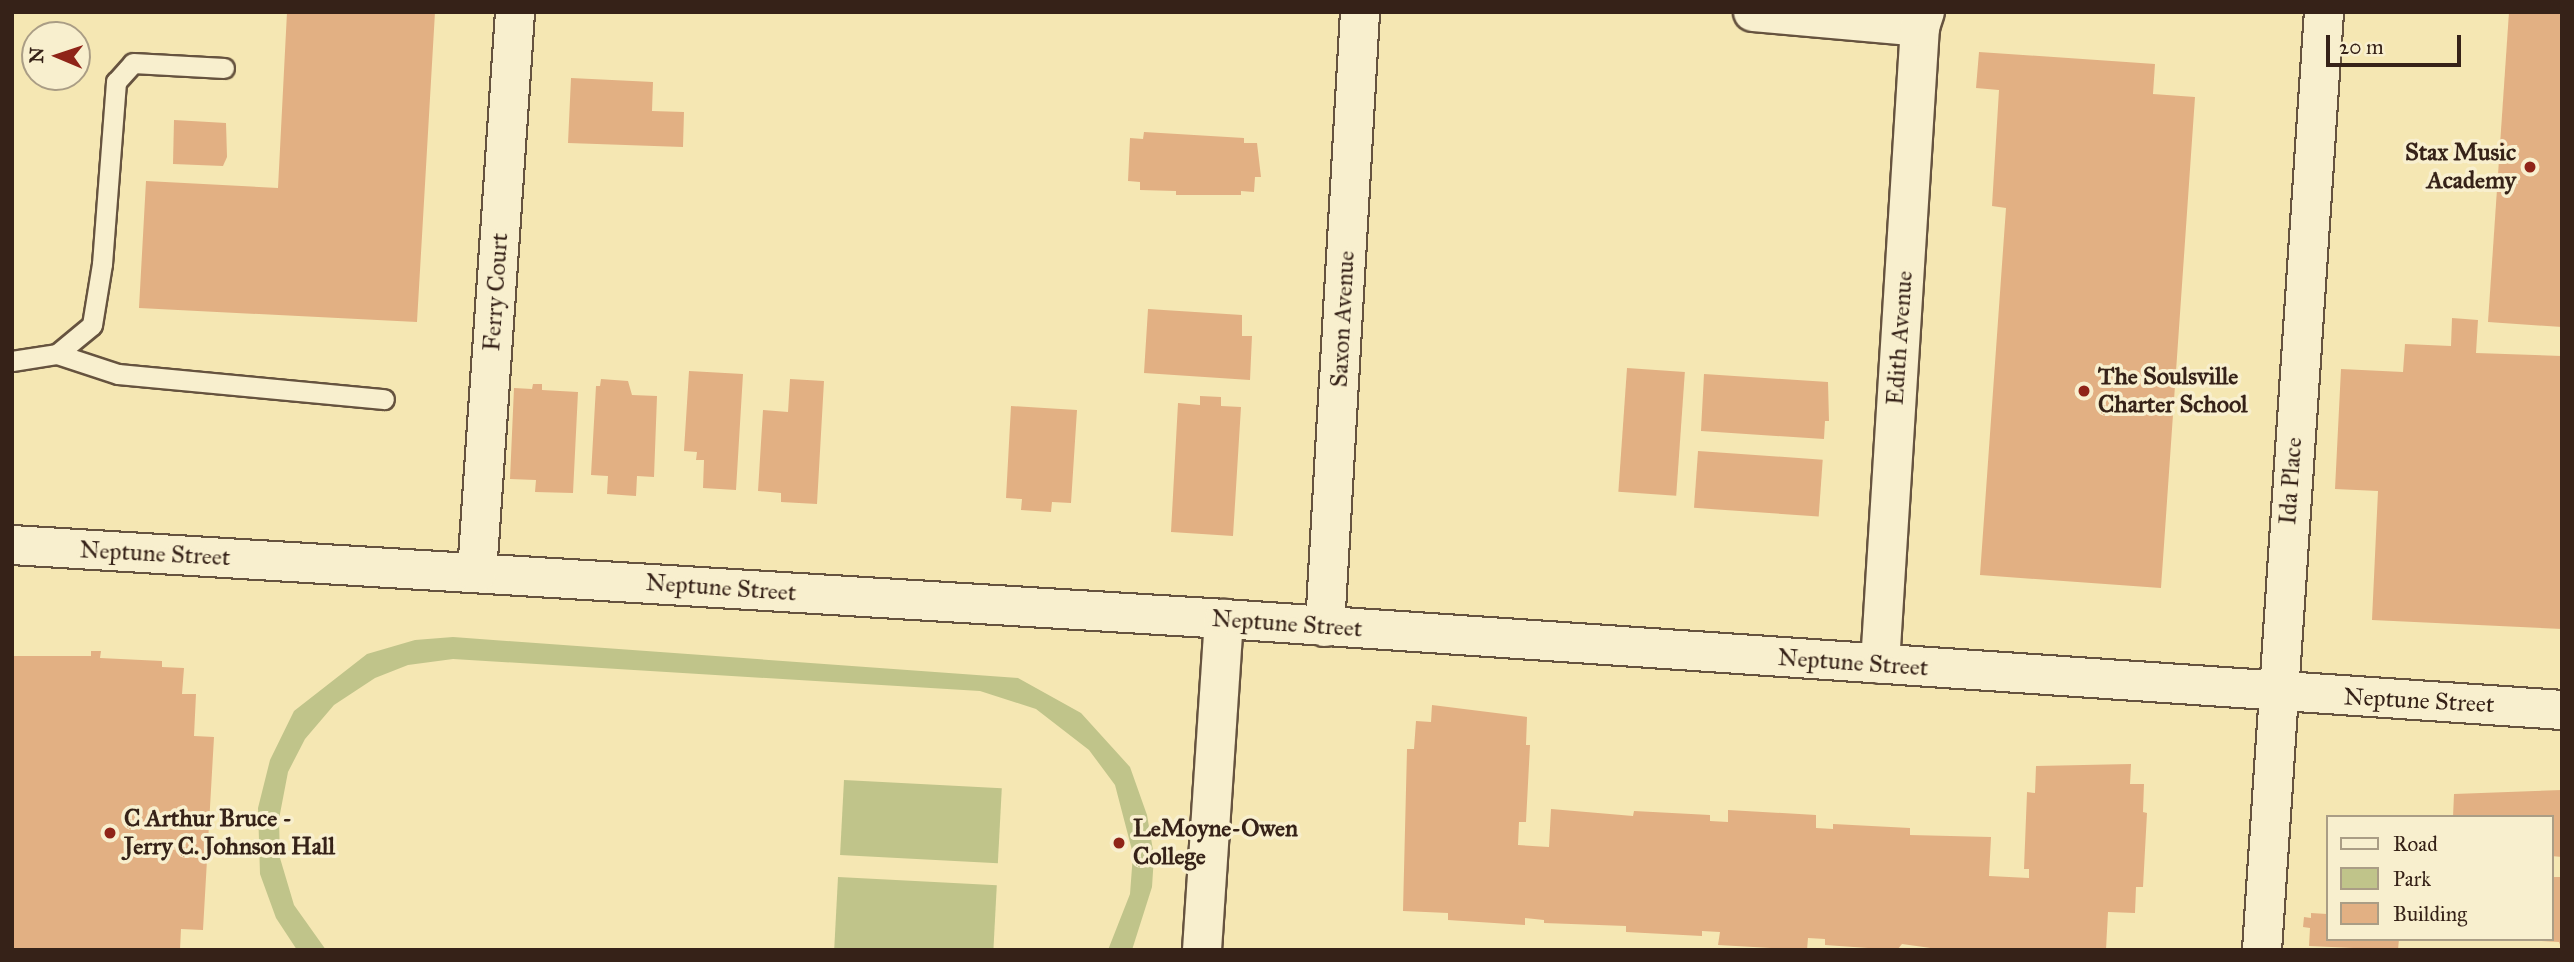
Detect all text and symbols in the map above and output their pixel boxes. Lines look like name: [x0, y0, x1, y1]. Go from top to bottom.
north arrow: [21, 21, 91, 91]
scale bar: [2329, 21, 2464, 65]
text: 20 m: [2339, 34, 2384, 60]
text: N: [25, 47, 48, 64]
place label: Stax Music Academy: [2405, 139, 2516, 195]
marker: Stax Music Academy: [2522, 159, 2538, 175]
street label: Ferry Court: [478, 232, 514, 352]
street label: Saxon Avenue: [1325, 250, 1361, 388]
street label: Edith Avenue: [1881, 270, 1919, 406]
place label: The Soulsville Charter School: [2098, 363, 2248, 419]
marker: The Soulsville Charter School: [2076, 383, 2092, 399]
street label: Ida Place: [2274, 436, 2308, 526]
street label: Neptune Street: [79, 536, 231, 572]
street label: Neptune Street: [645, 568, 797, 608]
street label: Neptune Street: [1211, 604, 1363, 644]
street label: Neptune Street: [1777, 643, 1929, 683]
street label: Neptune Street: [2343, 683, 2495, 719]
place label: C Arthur Bruce - Jerry C. Johnson Hall: [124, 805, 335, 861]
place label: LeMoyne-Owen College: [1133, 815, 1298, 871]
legend: [2326, 815, 2553, 941]
marker: C Arthur Bruce - Jerry C. Johnson Hall: [102, 825, 118, 841]
text: Road: [2393, 831, 2438, 857]
marker: LeMoyne-Owen College: [1111, 835, 1127, 851]
text: Park: [2393, 866, 2431, 892]
text: Building: [2393, 901, 2467, 927]

